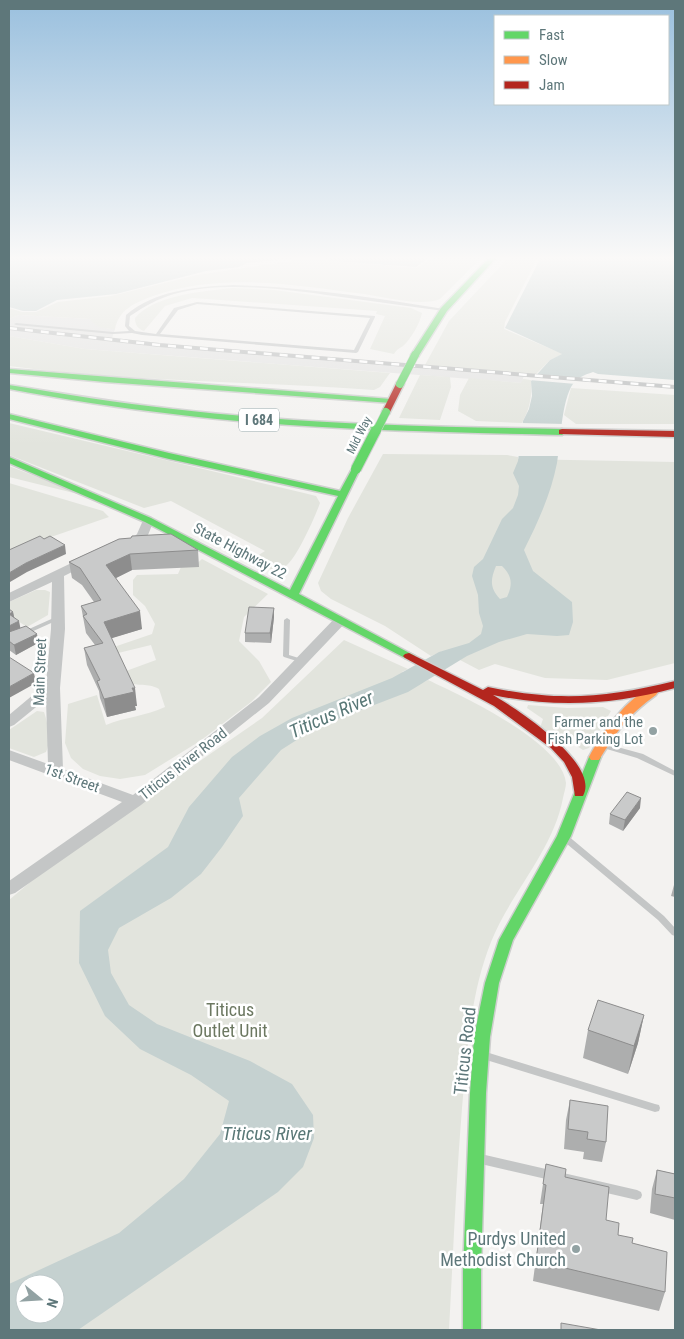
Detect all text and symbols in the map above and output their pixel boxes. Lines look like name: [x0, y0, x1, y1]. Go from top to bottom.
legend: [494, 15, 669, 105]
text: Fast: [539, 26, 564, 44]
text: Slow: [539, 51, 568, 69]
text: Jam: [539, 76, 565, 94]
road number: I 684: [239, 408, 279, 432]
street label: Mid Way: [344, 414, 374, 456]
street label: State Highway 22: [190, 519, 290, 583]
street label: Main Street: [30, 638, 50, 706]
water label: Titicus River: [286, 686, 377, 743]
place label: Farmer and the Fish Parking Lot: [547, 713, 643, 748]
street label: Titicus River Road: [136, 724, 230, 804]
marker: Farmer and the Fish Parking Lot: [647, 725, 659, 737]
street label: 1st Street: [42, 760, 102, 796]
park label: Titicus Outlet Unit: [192, 999, 268, 1041]
street label: Titicus Road: [449, 1006, 480, 1096]
water label: Titicus River: [222, 1122, 312, 1145]
place label: Purdys United Methodist Church: [440, 1228, 566, 1270]
marker: Purdys United Methodist Church: [570, 1243, 582, 1255]
north arrow: [15, 1274, 65, 1324]
text: N: [43, 1296, 61, 1310]

